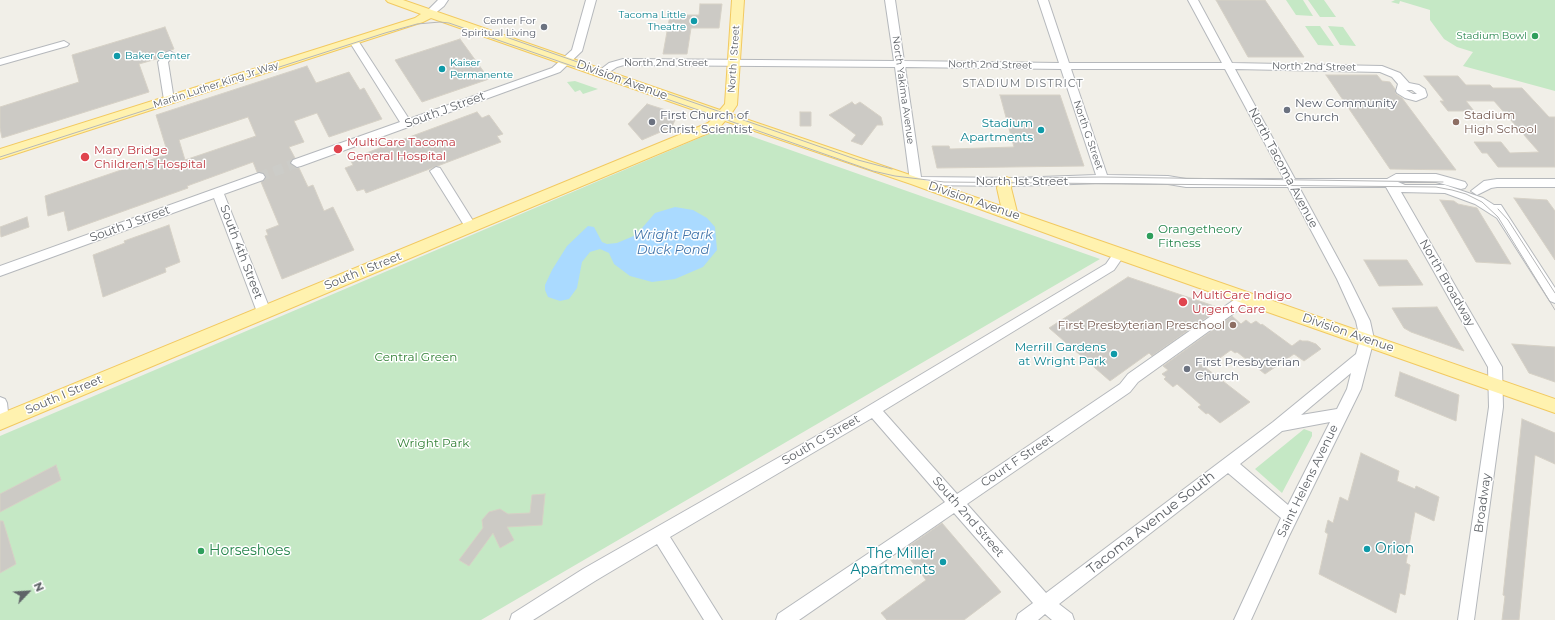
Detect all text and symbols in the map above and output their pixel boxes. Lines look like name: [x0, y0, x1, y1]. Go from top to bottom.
place label: Tacoma Little Theatre: [619, 9, 686, 32]
place label: Center For Spiritual Living: [462, 15, 536, 38]
marker: Tacoma Little Theatre: [689, 16, 699, 26]
marker: Center For Spiritual Living: [539, 22, 549, 32]
street label: North I Street: [726, 25, 742, 93]
place label: Stadium Bowl: [1457, 30, 1527, 42]
marker: Stadium Bowl: [1530, 31, 1540, 41]
street label: North Yakima Avenue: [889, 35, 917, 145]
place label: Baker Center: [125, 50, 190, 62]
marker: Baker Center: [112, 51, 122, 61]
place label: Kaiser Permanente: [450, 57, 513, 80]
street label: Division Avenue: [574, 57, 670, 103]
street label: North 2nd Street: [624, 57, 708, 69]
street label: North 2nd Street: [948, 58, 1032, 72]
street label: Martin Luther King Jr Way: [152, 59, 280, 111]
street label: North 2nd Street: [1272, 60, 1356, 74]
marker: Kaiser Permanente: [437, 64, 447, 74]
district label: STADIUM DISTRICT: [962, 77, 1084, 91]
street label: South J Street: [403, 89, 487, 131]
place label: New Community Church: [1295, 96, 1397, 124]
street label: North G Street: [1071, 99, 1105, 171]
street label: North Tacoma Avenue: [1245, 105, 1321, 231]
marker: New Community Church: [1282, 105, 1292, 115]
place label: First Church of Christ, Scientist: [660, 108, 753, 136]
place label: Stadium High School: [1464, 108, 1537, 136]
place label: Stadium Apartments: [961, 116, 1033, 144]
marker: First Church of Christ, Scientist: [647, 117, 657, 127]
marker: Stadium High School: [1451, 117, 1461, 127]
marker: Stadium Apartments: [1036, 125, 1046, 135]
place label: MultiCare Tacoma General Hospital: [347, 135, 456, 163]
place label: Mary Bridge Children's Hospital: [94, 143, 206, 171]
marker: MultiCare Tacoma General Hospital: [332, 143, 344, 155]
marker: Mary Bridge Children's Hospital: [79, 151, 91, 163]
street label: North 1st Street: [976, 174, 1068, 188]
street label: Division Avenue: [926, 179, 1022, 223]
street label: South J Street: [88, 203, 172, 245]
street label: South 4th Street: [216, 203, 266, 301]
place label: Orangetheory Fitness: [1158, 222, 1242, 250]
water label: Wright Park Duck Pond: [633, 227, 713, 258]
marker: Orangetheory Fitness: [1145, 231, 1155, 241]
street label: North Broadway: [1416, 237, 1478, 329]
street label: South I Street: [322, 249, 404, 293]
place label: MultiCare Indigo Urgent Care: [1192, 288, 1292, 316]
marker: MultiCare Indigo Urgent Care: [1177, 296, 1189, 308]
street label: Division Avenue: [1300, 311, 1396, 355]
place label: First Presbyterian Preschool: [1058, 318, 1225, 332]
marker: First Presbyterian Preschool: [1228, 320, 1238, 330]
place label: Merrill Gardens at Wright Park: [1015, 340, 1106, 368]
marker: Merrill Gardens at Wright Park: [1109, 349, 1119, 359]
park label: Central Green: [375, 350, 457, 364]
place label: First Presbyterian Church: [1195, 355, 1300, 383]
marker: First Presbyterian Church: [1182, 364, 1192, 374]
street label: South I Street: [23, 372, 105, 418]
street label: South G Street: [779, 412, 863, 468]
street label: Saint Helens Avenue: [1274, 422, 1342, 540]
street label: Court F Street: [978, 432, 1056, 490]
park label: Wright Park: [397, 436, 469, 450]
street label: Tacoma Avenue South: [1084, 468, 1218, 578]
street label: Broadway: [1472, 472, 1494, 534]
street label: South 2nd Street: [929, 474, 1007, 560]
place label: Orion: [1375, 541, 1414, 557]
place label: Horseshoes: [209, 543, 290, 559]
marker: Orion: [1362, 544, 1372, 554]
marker: Horseshoes: [196, 546, 206, 556]
place label: The Miller Apartments: [850, 546, 935, 578]
marker: The Miller Apartments: [938, 557, 948, 567]
north arrow: [8, 572, 48, 612]
text: N: [31, 580, 47, 594]

